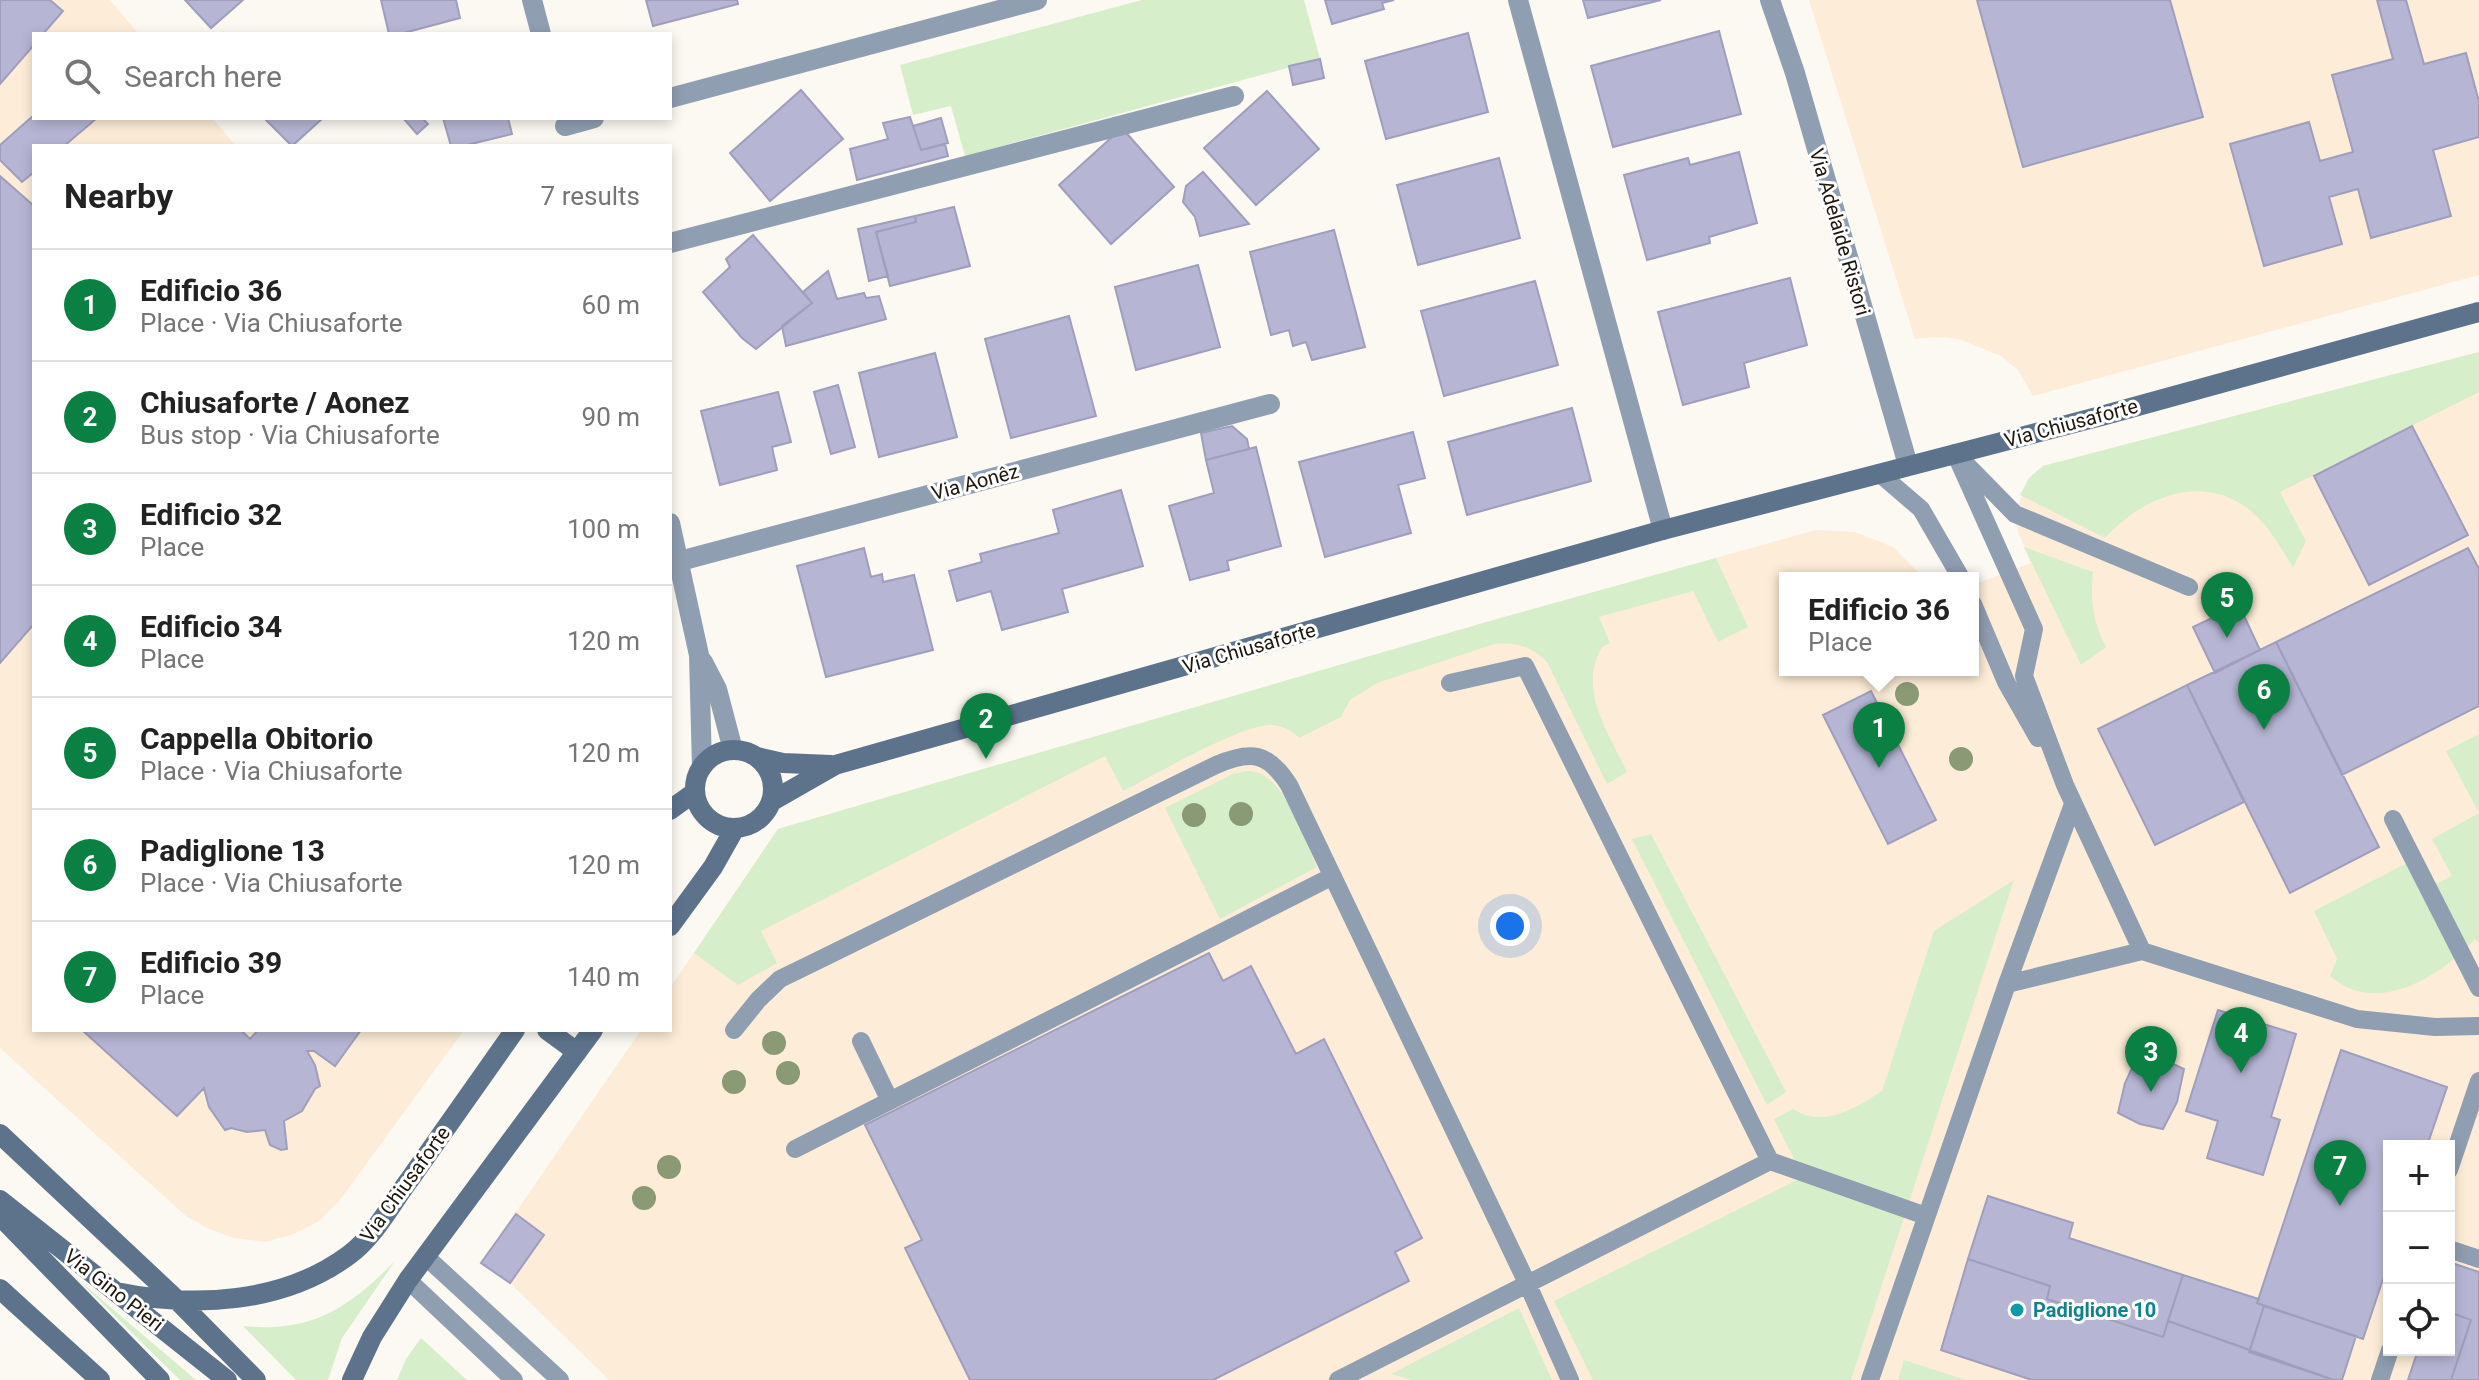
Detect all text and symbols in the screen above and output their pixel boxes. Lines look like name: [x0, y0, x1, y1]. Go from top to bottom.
search box: [32, 32, 672, 120]
icon: search: [60, 54, 104, 98]
text: Search here: [124, 59, 282, 94]
street label: Via Adelaide Ristori: [1805, 146, 1875, 318]
text: Nearby: [64, 176, 173, 216]
text: 7 results: [541, 181, 640, 211]
text: Edificio 36: [140, 273, 282, 308]
text: 1: [83, 290, 97, 320]
text: 60 m: [582, 290, 640, 320]
text: Place · Via Chiusaforte: [140, 308, 403, 338]
text: Chiusaforte / Aonez: [140, 385, 410, 420]
street label: Via Chiusaforte: [2002, 394, 2140, 452]
text: 2: [83, 402, 97, 432]
text: 90 m: [582, 402, 640, 432]
text: Bus stop · Via Chiusaforte: [140, 420, 440, 450]
street label: Via Aonêz: [929, 459, 1021, 505]
text: Edificio 32: [140, 497, 282, 532]
text: 3: [83, 514, 97, 544]
text: 100 m: [567, 514, 640, 544]
text: Place: [140, 532, 204, 562]
popup: [1779, 572, 1979, 676]
pin: 5: [2201, 572, 2253, 638]
text: Edificio 36: [1808, 592, 1950, 627]
text: Edificio 34: [140, 609, 282, 644]
street label: Via Chiusaforte: [1180, 618, 1318, 678]
text: 4: [83, 626, 97, 656]
text: 120 m: [567, 626, 640, 656]
text: Place: [1808, 627, 1872, 657]
text: Place: [140, 644, 204, 674]
pin: 6: [2238, 664, 2290, 730]
pin: 2: [960, 693, 1012, 759]
pin: 1: [1853, 702, 1905, 768]
text: Cappella Obitorio: [140, 721, 373, 756]
text: 5: [83, 738, 97, 768]
text: 120 m: [567, 738, 640, 768]
text: Place · Via Chiusaforte: [140, 756, 403, 786]
text: Padiglione 13: [140, 833, 325, 868]
text: 6: [83, 850, 97, 880]
text: 120 m: [567, 850, 640, 880]
text: Place · Via Chiusaforte: [140, 868, 403, 898]
your location: [1490, 906, 1530, 946]
text: Edificio 39: [140, 945, 282, 980]
text: 7: [83, 962, 97, 992]
text: 140 m: [567, 962, 640, 992]
text: Place: [140, 980, 204, 1010]
pin: 4: [2215, 1007, 2267, 1073]
pin: 3: [2125, 1026, 2177, 1092]
street label: Via Chiusaforte: [355, 1121, 455, 1247]
pin: 7: [2314, 1140, 2366, 1206]
map controls: [2383, 1140, 2455, 1356]
button: +: [2383, 1140, 2455, 1212]
button: −: [2383, 1212, 2455, 1284]
street label: Via Gino Pieri: [60, 1244, 168, 1336]
button: locate: [2383, 1284, 2455, 1356]
place label: Padiglione 10: [2033, 1298, 2156, 1322]
marker: Padiglione 10: [2008, 1301, 2026, 1319]

